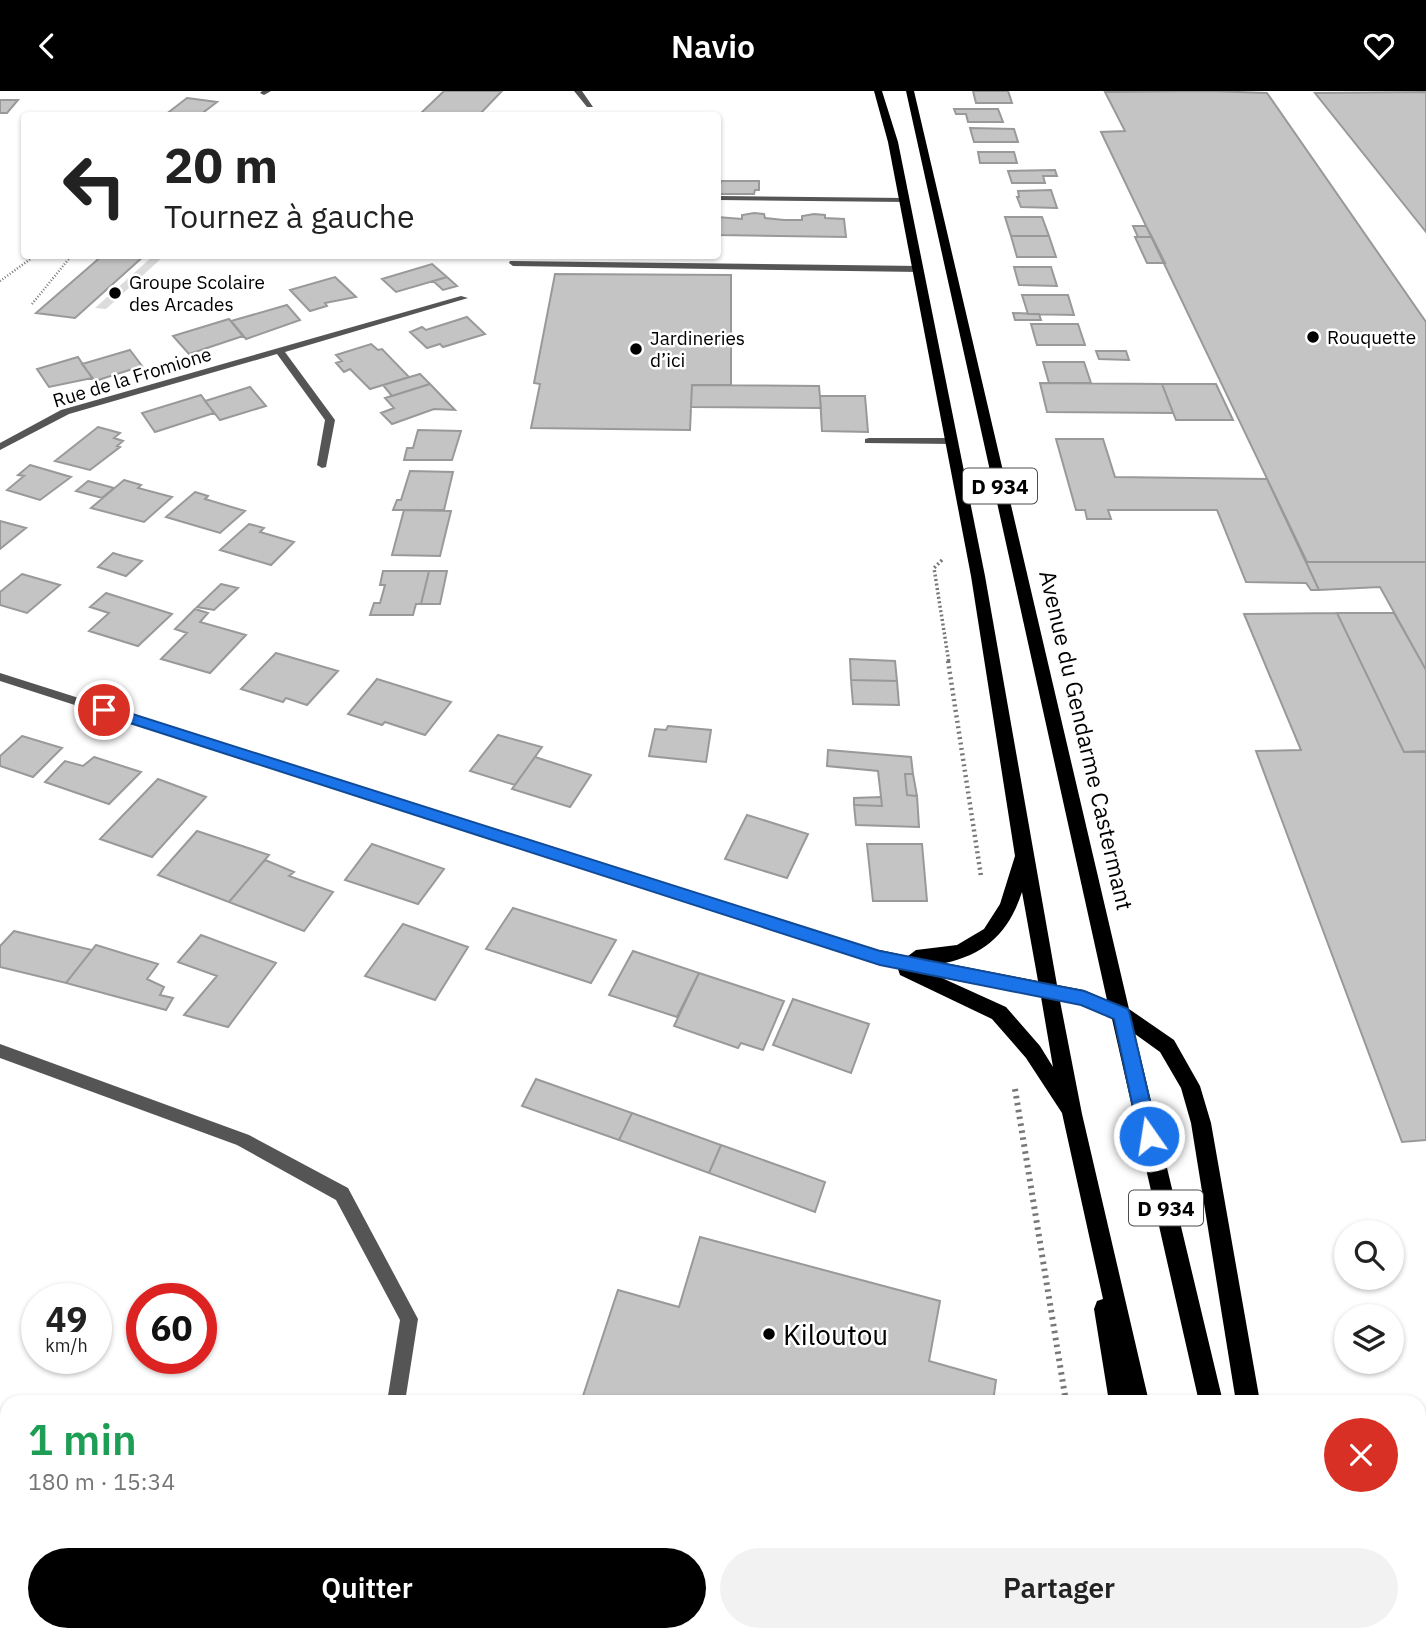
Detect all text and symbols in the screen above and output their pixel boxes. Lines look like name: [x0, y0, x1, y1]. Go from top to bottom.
text: Navio: [671, 25, 755, 67]
icon: back: [28, 27, 66, 65]
icon: heart: [1360, 27, 1398, 65]
text: 20 m: [164, 133, 278, 196]
icon: left: [49, 140, 140, 231]
text: Tournez à gauche: [164, 195, 415, 237]
place label: Groupe Scolaire des Arcades: [129, 270, 265, 316]
marker: Groupe Scolaire des Arcades: [107, 285, 123, 301]
place label: Rouquette: [1327, 325, 1416, 349]
place label: Jardineries d’ici: [650, 326, 745, 372]
marker: Rouquette: [1305, 329, 1321, 345]
street label: Rue de la Fromione: [50, 341, 214, 413]
marker: Jardineries d’ici: [628, 341, 644, 357]
road number: D 934: [963, 469, 1037, 503]
street label: Avenue du Gendarme Castermant: [1033, 567, 1141, 913]
pin: [74, 680, 134, 740]
icon: arrive: [85, 691, 123, 729]
position arrow: [1112, 1099, 1186, 1173]
road number: D 934: [1129, 1191, 1203, 1225]
map controls: [1334, 1220, 1404, 1374]
button: search: [1334, 1220, 1404, 1290]
speed limit sign: 60: [126, 1283, 217, 1374]
text: 49: [45, 1296, 88, 1342]
button: layers: [1334, 1304, 1404, 1374]
place label: Kiloutou: [783, 1316, 888, 1353]
marker: Kiloutou: [761, 1326, 777, 1342]
text: km/h: [45, 1334, 88, 1357]
text: 1 min: [28, 1412, 137, 1467]
button: close: [1324, 1418, 1398, 1492]
text: 180 m · 15:34: [28, 1466, 175, 1496]
button: Quitter: [28, 1548, 706, 1628]
button: Partager: [720, 1548, 1398, 1628]

